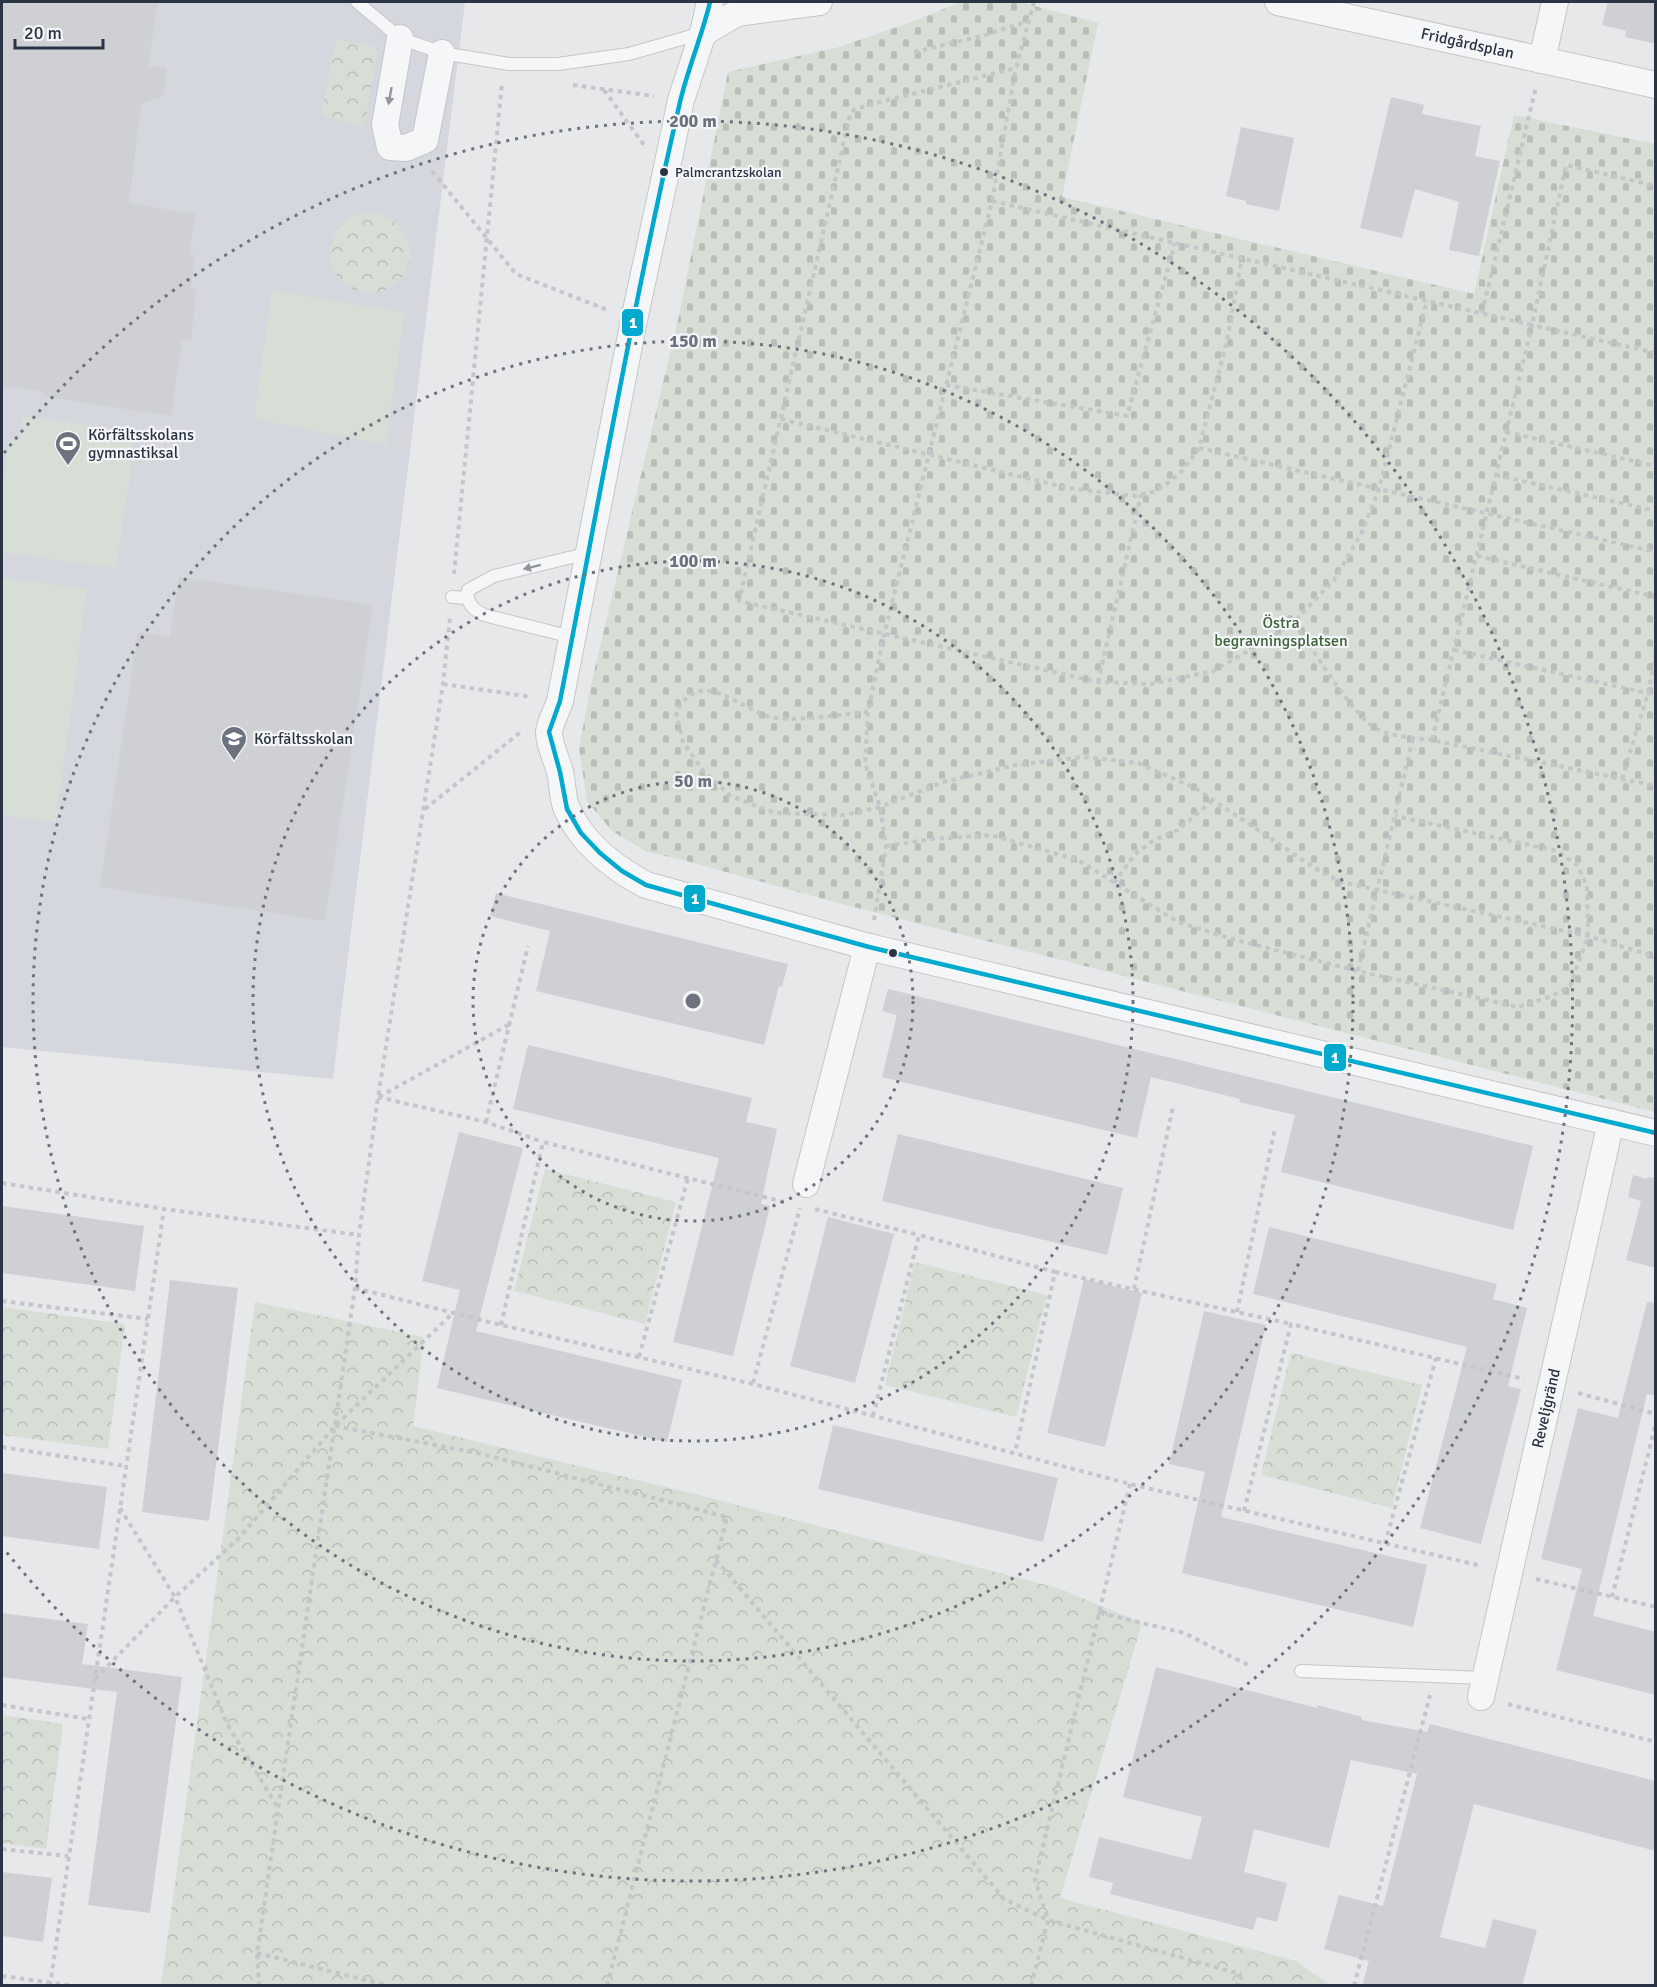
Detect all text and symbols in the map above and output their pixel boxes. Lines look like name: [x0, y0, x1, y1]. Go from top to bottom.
scale bar: [15, 12, 104, 50]
text: 20 m: [24, 22, 62, 44]
street label: Fridgårdsplan: [1419, 24, 1516, 64]
one-way arrow: [385, 87, 394, 106]
text: 200 m: [669, 110, 717, 132]
place label: Palmcrantzskolan: [675, 164, 782, 181]
marker: Palmcrantzskolan: [658, 166, 670, 178]
line badge: 1: [621, 308, 644, 337]
text: 1: [629, 313, 638, 333]
text: 150 m: [669, 330, 717, 352]
place label: Körfältsskolans gymnastiksal: [88, 425, 194, 463]
sports icon: Körfältsskolans gymnastiksal: [53, 429, 83, 467]
text: 100 m: [669, 550, 717, 572]
one-way arrow: [523, 562, 541, 572]
park label: Östra begravningsplatsen: [1214, 613, 1348, 651]
school or university icon: Körfältsskolan: [219, 724, 249, 762]
place label: Körfältsskolan: [254, 729, 353, 749]
text: 50 m: [674, 770, 712, 792]
line badge: 1: [683, 884, 706, 913]
text: 1: [691, 889, 700, 909]
unlabelled marker: [887, 947, 899, 959]
centre of rings: [683, 991, 703, 1011]
line badge: 1: [1323, 1043, 1347, 1072]
text: 1: [1331, 1048, 1340, 1068]
street label: Reveljgränd: [1528, 1367, 1565, 1450]

